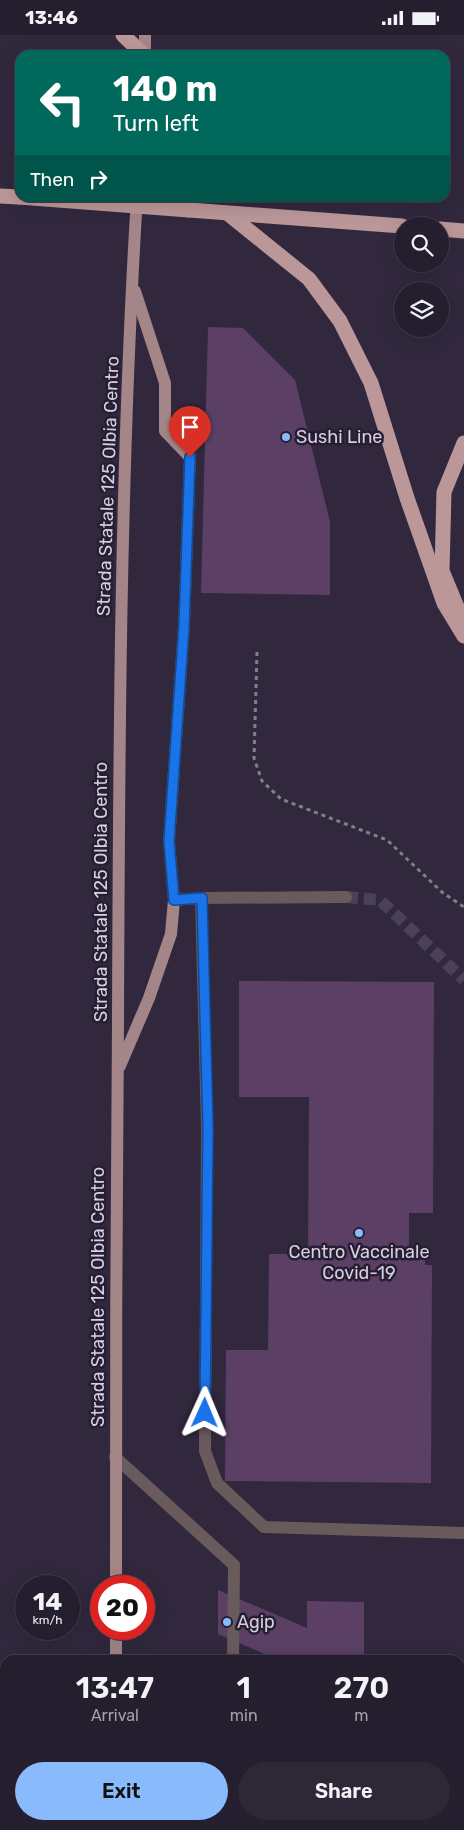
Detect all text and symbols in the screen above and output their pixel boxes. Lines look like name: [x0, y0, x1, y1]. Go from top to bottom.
text: 13:46: [25, 6, 78, 29]
text: 140 m: [113, 68, 218, 110]
icon: left: [30, 70, 95, 135]
text: Turn left: [113, 110, 199, 137]
icon: right: [84, 165, 112, 193]
text: Then: [30, 168, 74, 191]
map controls: [394, 217, 449, 337]
button: search: [394, 217, 449, 272]
button: layers: [394, 282, 449, 337]
street label: Strada Statale 125 Olbia Centro: [92, 356, 124, 616]
pin: [169, 406, 211, 457]
icon: arrive: [176, 413, 204, 441]
place label: Sushi Line: [296, 426, 382, 448]
marker: Sushi Line: [280, 431, 292, 443]
street label: Strada Statale 125 Olbia Centro: [90, 762, 112, 1022]
street label: Strada Statale 125 Olbia Centro: [87, 1167, 109, 1427]
marker: Centro Vaccinale Covid-19: [353, 1227, 365, 1239]
place label: Centro Vaccinale Covid-19: [288, 1241, 430, 1284]
position arrow: [178, 1386, 230, 1438]
speed limit sign: 20: [90, 1575, 155, 1640]
text: 14: [33, 1587, 62, 1616]
place label: Agip: [237, 1611, 275, 1633]
text: km/h: [33, 1613, 62, 1627]
marker: Agip: [221, 1616, 233, 1628]
text: 13:47: [76, 1670, 154, 1706]
text: 1: [237, 1670, 251, 1706]
text: 270: [333, 1670, 389, 1706]
text: Arrival: [91, 1706, 139, 1725]
text: min: [230, 1706, 258, 1725]
text: m: [354, 1706, 368, 1725]
button: Exit: [15, 1762, 228, 1820]
button: Share: [238, 1762, 450, 1820]

